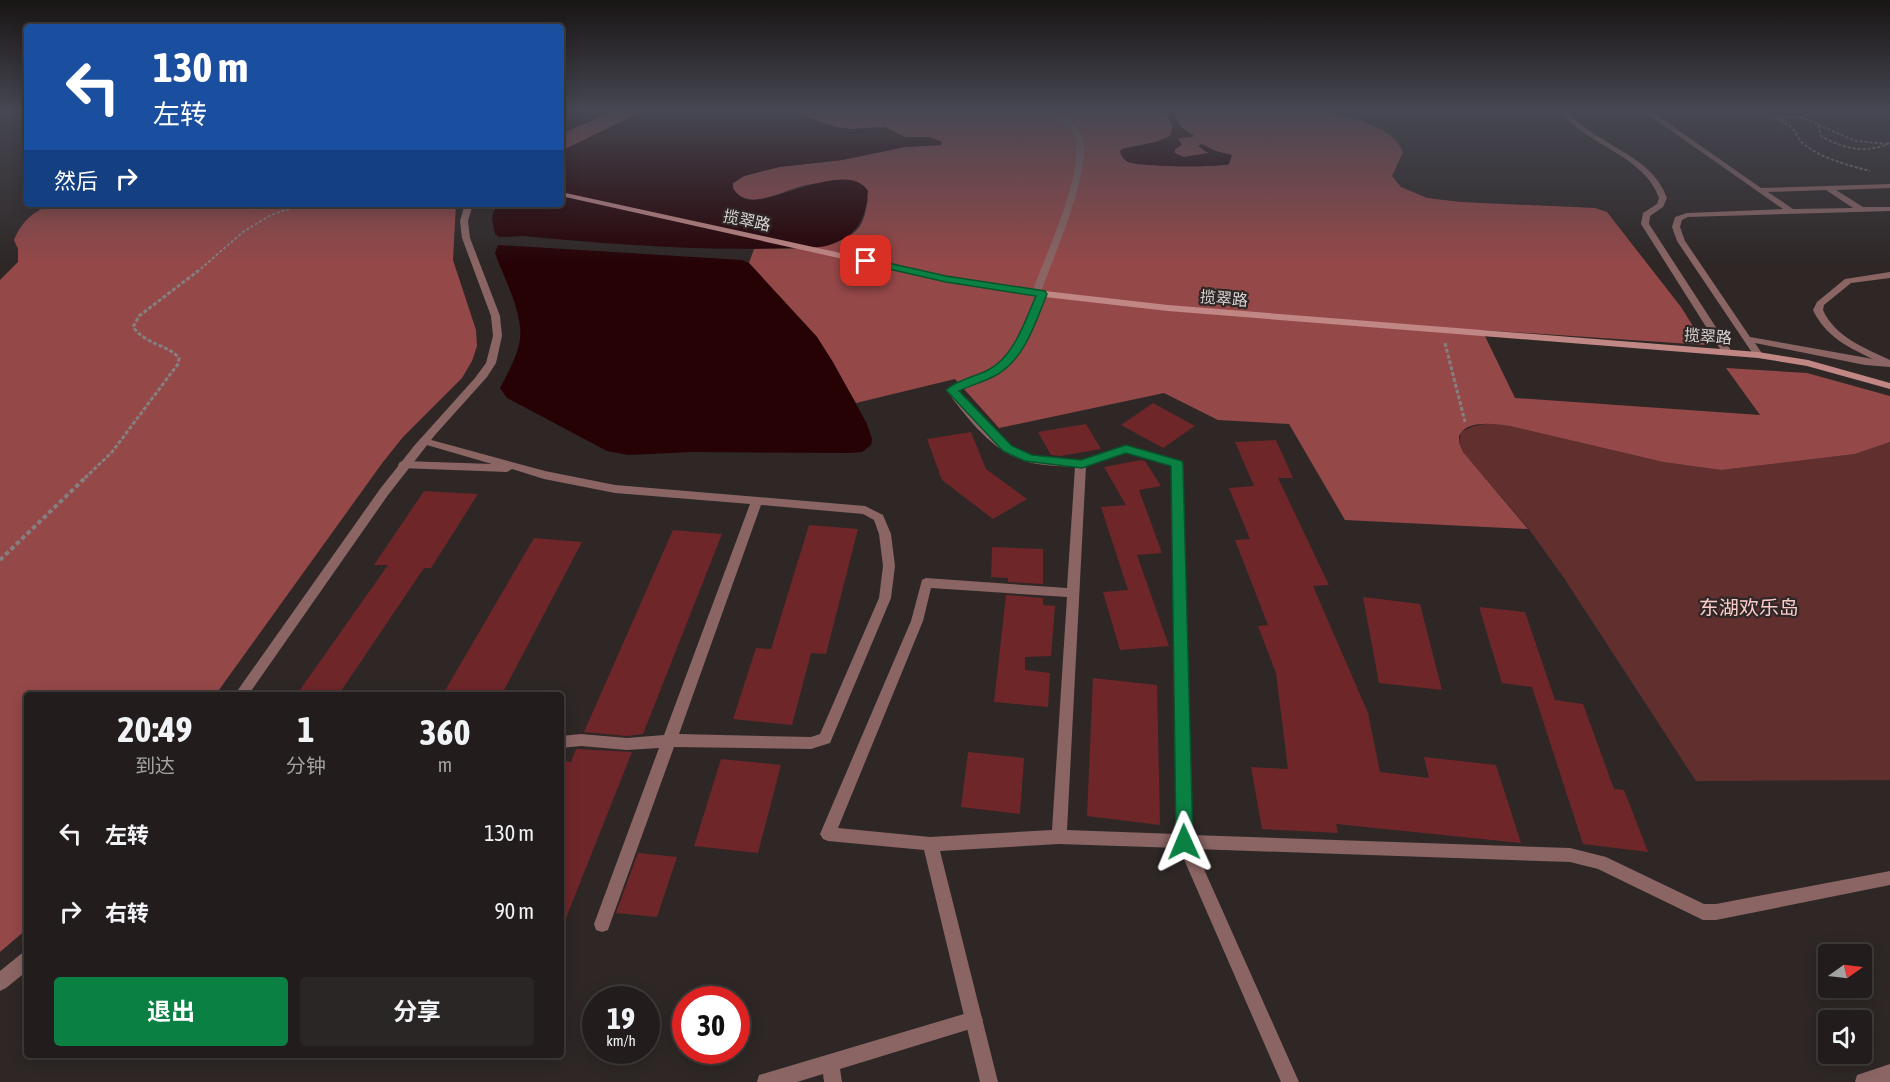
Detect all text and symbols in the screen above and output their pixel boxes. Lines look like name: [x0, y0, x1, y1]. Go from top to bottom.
text: 130 m: [153, 43, 248, 91]
icon: left: [54, 48, 132, 126]
text: 左转: [153, 99, 207, 130]
icon: right: [110, 162, 143, 195]
text: 然后: [54, 168, 98, 194]
street label: 揽翠路: [722, 206, 772, 234]
pin: [840, 235, 891, 286]
icon: arrive: [849, 244, 882, 277]
street label: 揽翠路: [1199, 287, 1249, 309]
street label: 揽翠路: [1683, 325, 1733, 347]
park label: 东湖欢乐岛: [1699, 596, 1799, 619]
text: 20:49: [118, 708, 192, 750]
text: 1: [298, 708, 314, 750]
text: 360: [420, 711, 470, 753]
text: m: [438, 753, 452, 776]
text: 到达: [135, 754, 175, 777]
text: 分钟: [286, 754, 326, 777]
position arrow: [1152, 810, 1216, 874]
icon: left: [54, 817, 87, 850]
text: 130 m: [484, 820, 534, 846]
text: 左转: [105, 822, 149, 848]
icon: right: [54, 895, 87, 928]
text: 90 m: [494, 898, 534, 924]
text: 右转: [105, 900, 149, 926]
north arrow: [1818, 944, 1872, 998]
map controls: [1818, 944, 1872, 1064]
button: 退出: [54, 977, 288, 1046]
button: 分享: [300, 977, 534, 1046]
speed limit sign: 30: [672, 986, 750, 1064]
text: 19: [607, 1001, 635, 1035]
button: sound: [1818, 1010, 1872, 1064]
text: km/h: [606, 1032, 636, 1049]

